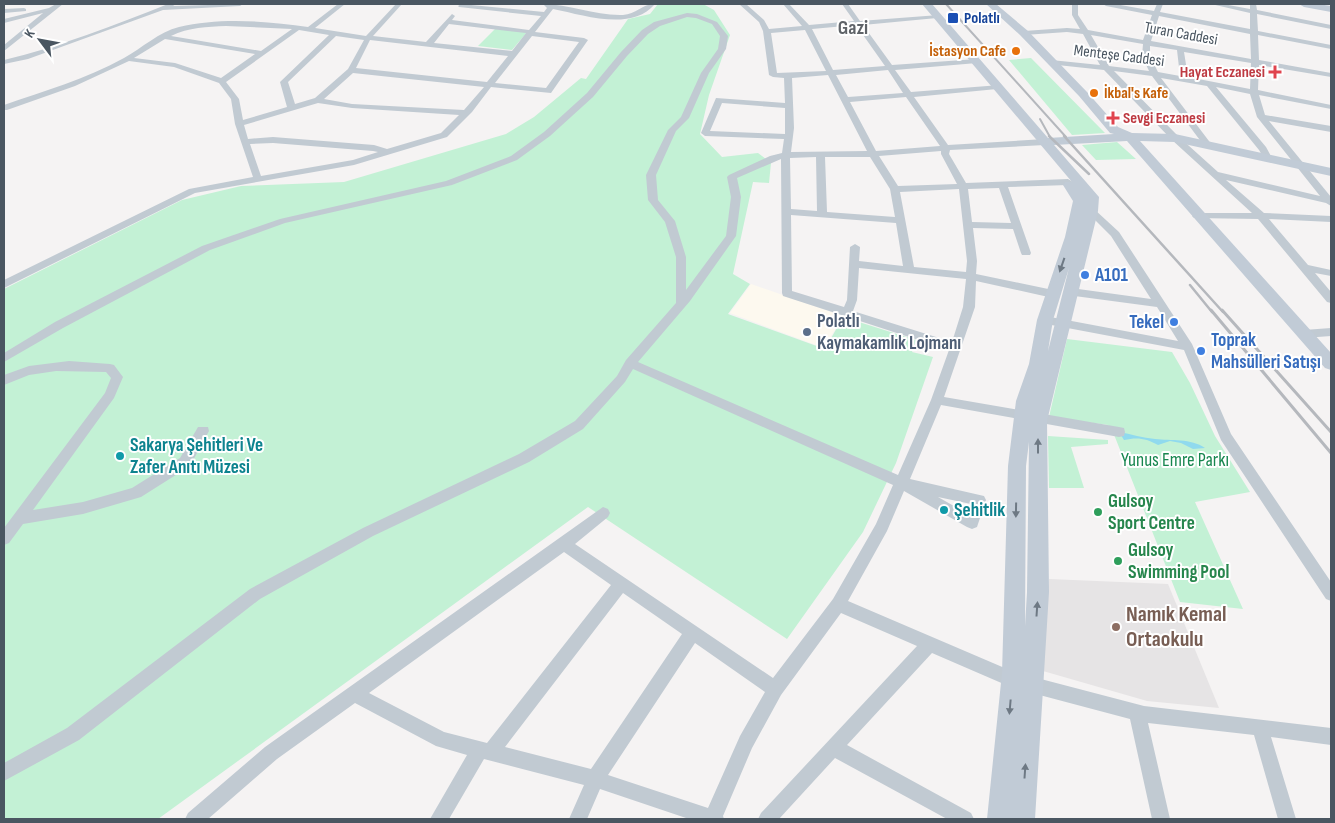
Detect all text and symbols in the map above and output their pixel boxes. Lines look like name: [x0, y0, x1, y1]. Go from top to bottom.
place label: Polatlı: [964, 9, 1000, 28]
marker: Polatlı: [946, 11, 960, 25]
north arrow: [15, 15, 65, 65]
district label: Gazi: [838, 16, 868, 40]
street label: Turan Caddesi: [1143, 18, 1219, 50]
text: K: [20, 26, 38, 41]
street label: Menteşe Caddesi: [1073, 41, 1165, 71]
place label: İstasyon Cafe: [929, 42, 1006, 61]
marker: İstasyon Cafe: [1010, 45, 1022, 57]
place label: Hayat Eczanesi: [1180, 63, 1265, 82]
marker: Hayat Eczanesi: [1269, 66, 1281, 78]
place label: İkbal's Kafe: [1104, 84, 1169, 103]
marker: İkbal's Kafe: [1088, 87, 1100, 99]
place label: Sevgi Eczanesi: [1123, 109, 1205, 128]
marker: Sevgi Eczanesi: [1107, 112, 1119, 124]
one-way arrow: [1058, 258, 1065, 273]
place label: A101: [1094, 264, 1129, 287]
marker: A101: [1079, 269, 1091, 281]
place label: Polatlı Kaymakamlık Lojmanı: [817, 310, 961, 355]
place label: Tekel: [1129, 311, 1164, 334]
marker: Tekel: [1168, 316, 1180, 328]
marker: Polatlı Kaymakamlık Lojmanı: [801, 326, 813, 338]
place label: Toprak Mahsülleri Satışı: [1211, 329, 1321, 374]
marker: Toprak Mahsülleri Satışı: [1195, 345, 1207, 357]
place label: Sakarya Şehitleri Ve Zafer Anıtı Müzesi: [130, 434, 263, 479]
one-way arrow: [1034, 438, 1042, 454]
park label: Yunus Emre Parkı: [1121, 449, 1229, 472]
marker: Sakarya Şehitleri Ve Zafer Anıtı Müzesi: [114, 450, 126, 462]
place label: Gulsoy Sport Centre: [1108, 490, 1195, 535]
place label: Şehitlik: [954, 499, 1005, 522]
one-way arrow: [1012, 502, 1020, 518]
marker: Şehitlik: [938, 504, 950, 516]
marker: Gulsoy Sport Centre: [1092, 506, 1104, 518]
place label: Gulsoy Swimming Pool: [1128, 539, 1229, 584]
marker: Gulsoy Swimming Pool: [1112, 555, 1124, 567]
one-way arrow: [1034, 600, 1042, 616]
place label: Namık Kemal Ortaokulu: [1126, 601, 1226, 653]
marker: Namık Kemal Ortaokulu: [1110, 621, 1122, 633]
one-way arrow: [1006, 699, 1014, 715]
one-way arrow: [1022, 762, 1030, 778]

